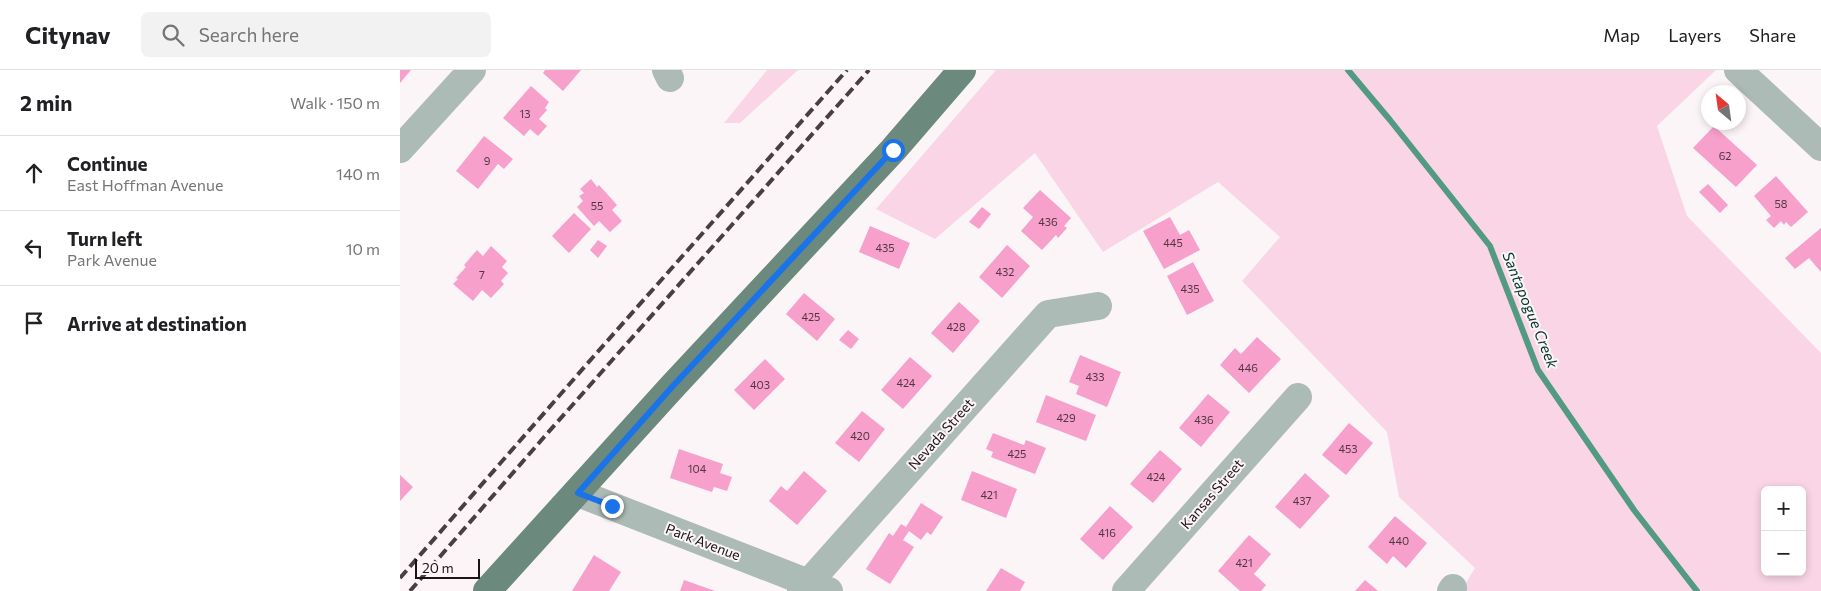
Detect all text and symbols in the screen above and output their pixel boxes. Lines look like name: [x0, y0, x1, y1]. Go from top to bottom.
search box: [141, 12, 491, 57]
text: Citynav: [25, 20, 111, 49]
icon: search: [159, 21, 187, 49]
text: Search here: [199, 23, 299, 46]
text: Map: [1603, 24, 1640, 46]
text: Layers: [1668, 24, 1721, 46]
text: Share: [1749, 24, 1796, 46]
north arrow: [1701, 85, 1746, 130]
text: 2 min: [20, 90, 72, 115]
text: Walk · 150 m: [290, 93, 380, 112]
house number: 13: [520, 107, 530, 120]
route start: [882, 139, 905, 162]
house number: 62: [1719, 149, 1731, 162]
text: Continue: [67, 152, 147, 175]
house number: 9: [484, 154, 491, 167]
icon: ahead: [20, 159, 48, 187]
text: 140 m: [336, 164, 380, 183]
text: East Hoffman Avenue: [67, 175, 223, 194]
house number: 58: [1775, 197, 1788, 210]
house number: 55: [591, 199, 603, 212]
house number: 436: [1038, 215, 1058, 228]
text: Turn left: [67, 227, 142, 250]
icon: left: [20, 234, 48, 262]
house number: 445: [1163, 236, 1183, 249]
text: 10 m: [346, 239, 380, 258]
house number: 435: [875, 241, 895, 254]
water label: Santapogue Creek: [1499, 249, 1563, 371]
text: Park Avenue: [67, 250, 157, 269]
house number: 432: [996, 265, 1014, 278]
house number: 7: [479, 268, 485, 281]
house number: 435: [1180, 282, 1200, 295]
icon: arrive: [20, 309, 48, 337]
house number: 425: [802, 310, 820, 323]
text: Arrive at destination: [67, 312, 247, 335]
house number: 428: [946, 320, 966, 333]
house number: 446: [1238, 361, 1258, 374]
house number: 433: [1085, 370, 1105, 383]
house number: 424: [897, 376, 916, 389]
house number: 403: [750, 378, 770, 391]
street label: Nevada Street: [904, 394, 977, 473]
house number: 429: [1056, 411, 1076, 424]
house number: 436: [1194, 413, 1214, 426]
house number: 420: [850, 429, 870, 442]
house number: 453: [1338, 442, 1358, 455]
house number: 425: [1008, 447, 1026, 460]
street label: Kansas Street: [1177, 455, 1247, 532]
house number: 104: [688, 462, 707, 475]
house number: 424: [1147, 470, 1166, 483]
map controls: [1761, 486, 1806, 576]
button: +: [1761, 486, 1806, 531]
house number: 421: [980, 488, 998, 501]
house number: 437: [1293, 494, 1312, 507]
route end: [601, 495, 624, 518]
street label: Park Avenue: [663, 520, 743, 564]
house number: 416: [1098, 526, 1116, 539]
button: −: [1761, 531, 1806, 576]
house number: 440: [1389, 534, 1409, 547]
scale bar: [415, 556, 480, 579]
house number: 421: [1235, 556, 1253, 569]
text: 20 m: [422, 559, 454, 576]

